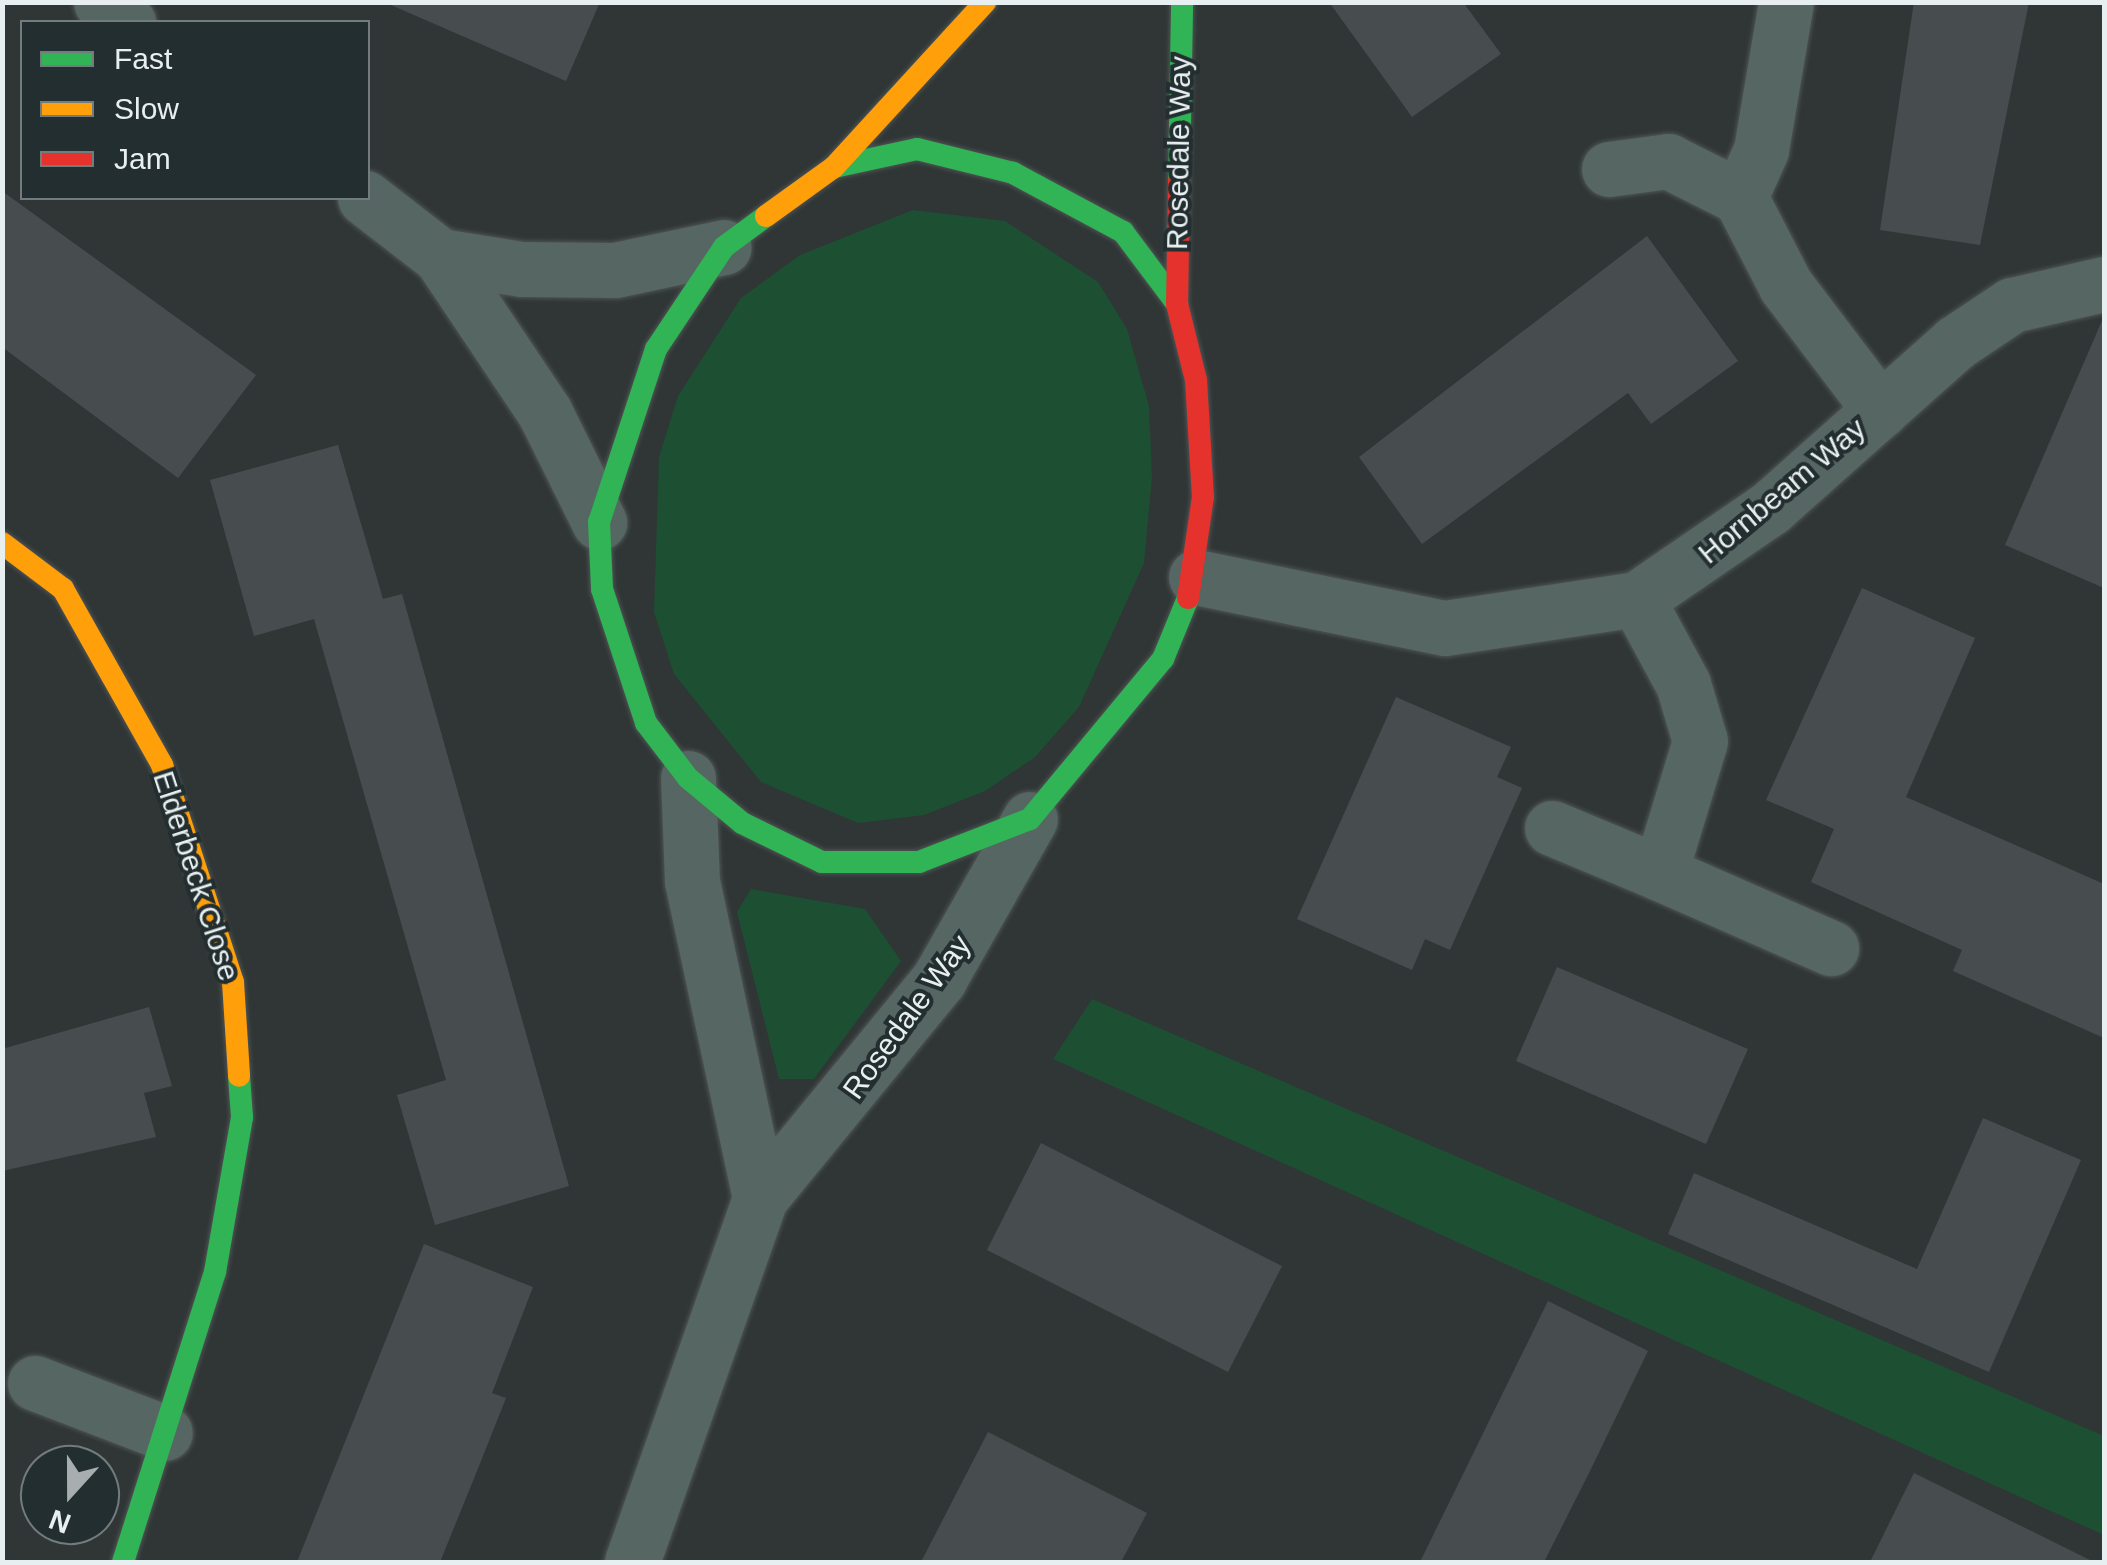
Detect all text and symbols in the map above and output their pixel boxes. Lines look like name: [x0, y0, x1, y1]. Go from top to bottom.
legend: [20, 20, 370, 200]
text: Fast: [114, 42, 172, 75]
street label: Rosedale Way: [1159, 56, 1199, 250]
text: Slow: [114, 92, 179, 125]
text: Jam: [114, 142, 171, 175]
street label: Hornbeam Way: [1691, 411, 1873, 571]
street label: Elderbeck Close: [145, 767, 247, 985]
street label: Rosedale Way: [835, 928, 979, 1106]
north arrow: [20, 1445, 120, 1545]
text: N: [45, 1504, 75, 1540]

